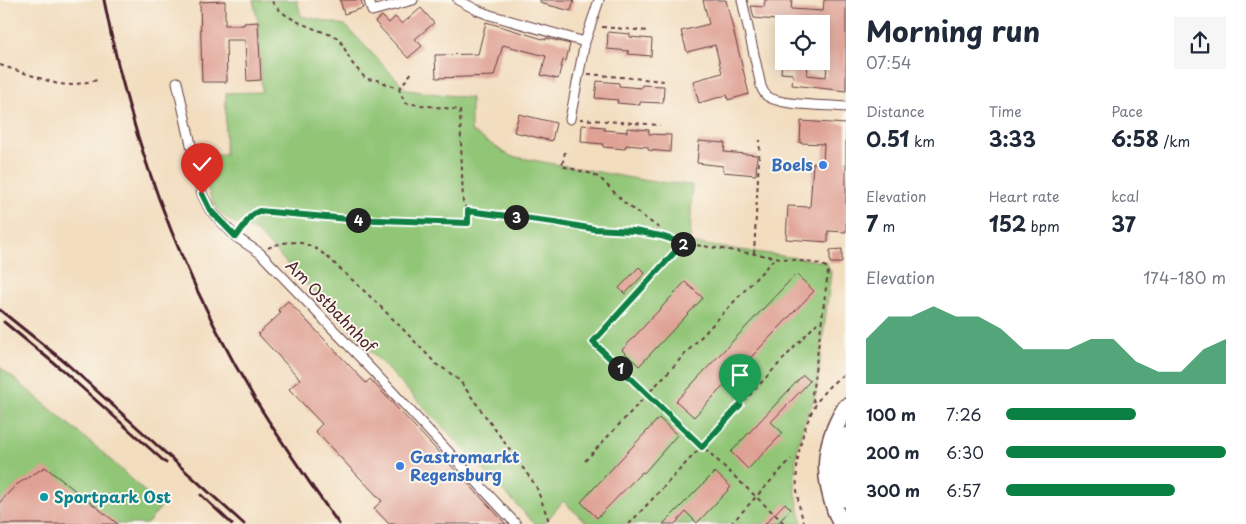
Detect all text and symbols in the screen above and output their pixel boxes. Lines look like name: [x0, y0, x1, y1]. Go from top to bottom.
text: Morning run: [866, 9, 1040, 52]
map controls: [775, 15, 830, 70]
button: locate: [775, 15, 830, 70]
button: share: [1174, 17, 1226, 69]
text: 07:54: [866, 50, 912, 74]
text: Distance: [866, 101, 925, 122]
text: Time: [989, 101, 1022, 122]
text: Pace: [1111, 101, 1143, 122]
text: 0.51: [866, 122, 909, 154]
text: 3:33: [989, 122, 1036, 154]
text: 6:58: [1111, 122, 1159, 154]
text: km: [909, 131, 935, 152]
text: /km: [1159, 131, 1190, 152]
pin: [181, 143, 223, 194]
icon: check: [188, 150, 216, 178]
place label: Boels: [771, 152, 813, 176]
marker: Boels: [817, 159, 829, 171]
text: Elevation: [866, 186, 926, 207]
text: Heart rate: [989, 186, 1059, 207]
text: kcal: [1111, 186, 1139, 207]
pin: 3: [504, 204, 528, 230]
text: 3: [512, 207, 521, 228]
text: 7: [866, 207, 878, 239]
text: 152: [989, 207, 1026, 239]
text: 37: [1111, 207, 1136, 239]
pin: 4: [346, 208, 370, 232]
text: 4: [354, 210, 363, 231]
text: m: [878, 216, 895, 237]
text: bpm: [1026, 216, 1060, 237]
pin: 2: [670, 232, 696, 256]
text: 2: [679, 234, 688, 255]
street label: Am Ostbahnhof: [281, 253, 384, 359]
text: Elevation: [866, 265, 935, 289]
text: 174–180 m: [1143, 265, 1226, 289]
pin: [719, 354, 761, 405]
pin: 1: [608, 356, 632, 380]
text: 1: [617, 358, 624, 379]
icon: arrive: [726, 361, 754, 389]
text: 100 m: [866, 402, 916, 426]
text: 7:26: [946, 402, 981, 426]
text: 200 m: [866, 440, 920, 464]
text: 6:30: [946, 440, 984, 464]
place label: Gastromarkt Regensburg: [410, 444, 520, 486]
marker: Gastromarkt Regensburg: [394, 460, 406, 472]
text: 300 m: [866, 478, 920, 502]
text: 6:57: [946, 478, 981, 502]
place label: Sportpark Ost: [54, 484, 172, 508]
marker: Sportpark Ost: [38, 491, 50, 503]

